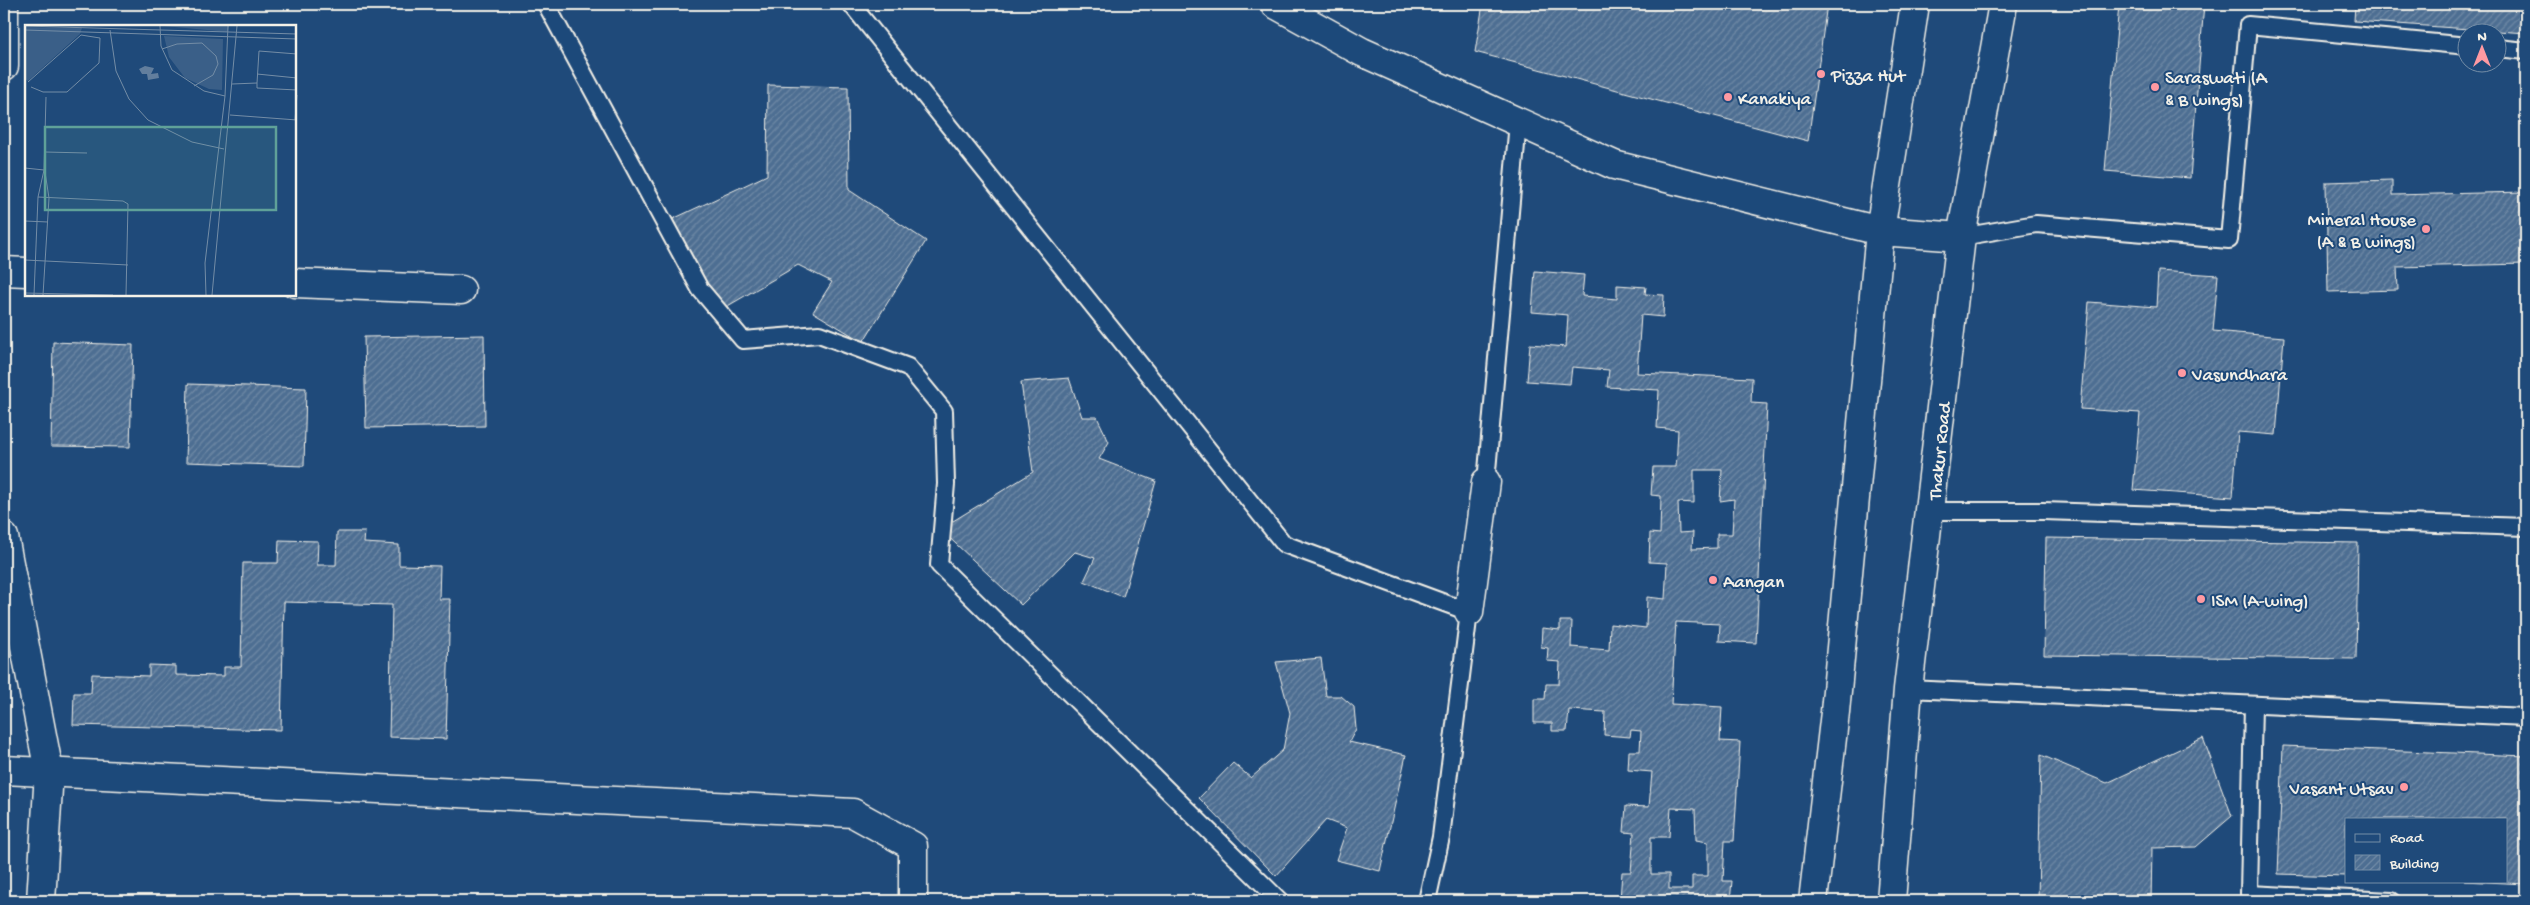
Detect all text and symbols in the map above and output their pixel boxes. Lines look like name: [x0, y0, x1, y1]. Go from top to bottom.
north arrow: [2458, 22, 2508, 72]
inset map: [25, 25, 296, 296]
text: N: [2477, 29, 2487, 46]
place label: Pizza Hut: [1830, 66, 1907, 89]
marker: Pizza Hut: [1815, 68, 1827, 80]
place label: Saraswati (A & B wings): [2165, 68, 2269, 113]
marker: Saraswati (A & B wings): [2149, 81, 2161, 93]
place label: Kanakiya: [1738, 89, 1813, 112]
marker: Kanakiya: [1722, 91, 1734, 103]
place label: Mineral House (A & B wings): [2307, 210, 2416, 255]
marker: Mineral House (A & B wings): [2420, 223, 2432, 235]
place label: Vasundhara: [2191, 365, 2289, 388]
marker: Vasundhara: [2176, 367, 2188, 379]
street label: Thakur Road: [1925, 399, 1958, 502]
place label: Aangan: [1723, 572, 1784, 595]
marker: Aangan: [1707, 574, 1719, 586]
place label: ISM (A-wing): [2211, 591, 2309, 614]
marker: ISM (A-wing): [2195, 593, 2207, 605]
place label: Vasant Utsav: [2288, 779, 2394, 802]
marker: Vasant Utsav: [2398, 781, 2410, 793]
legend: [2345, 818, 2508, 882]
text: Road: [2390, 830, 2424, 848]
text: Building: [2389, 856, 2439, 874]

